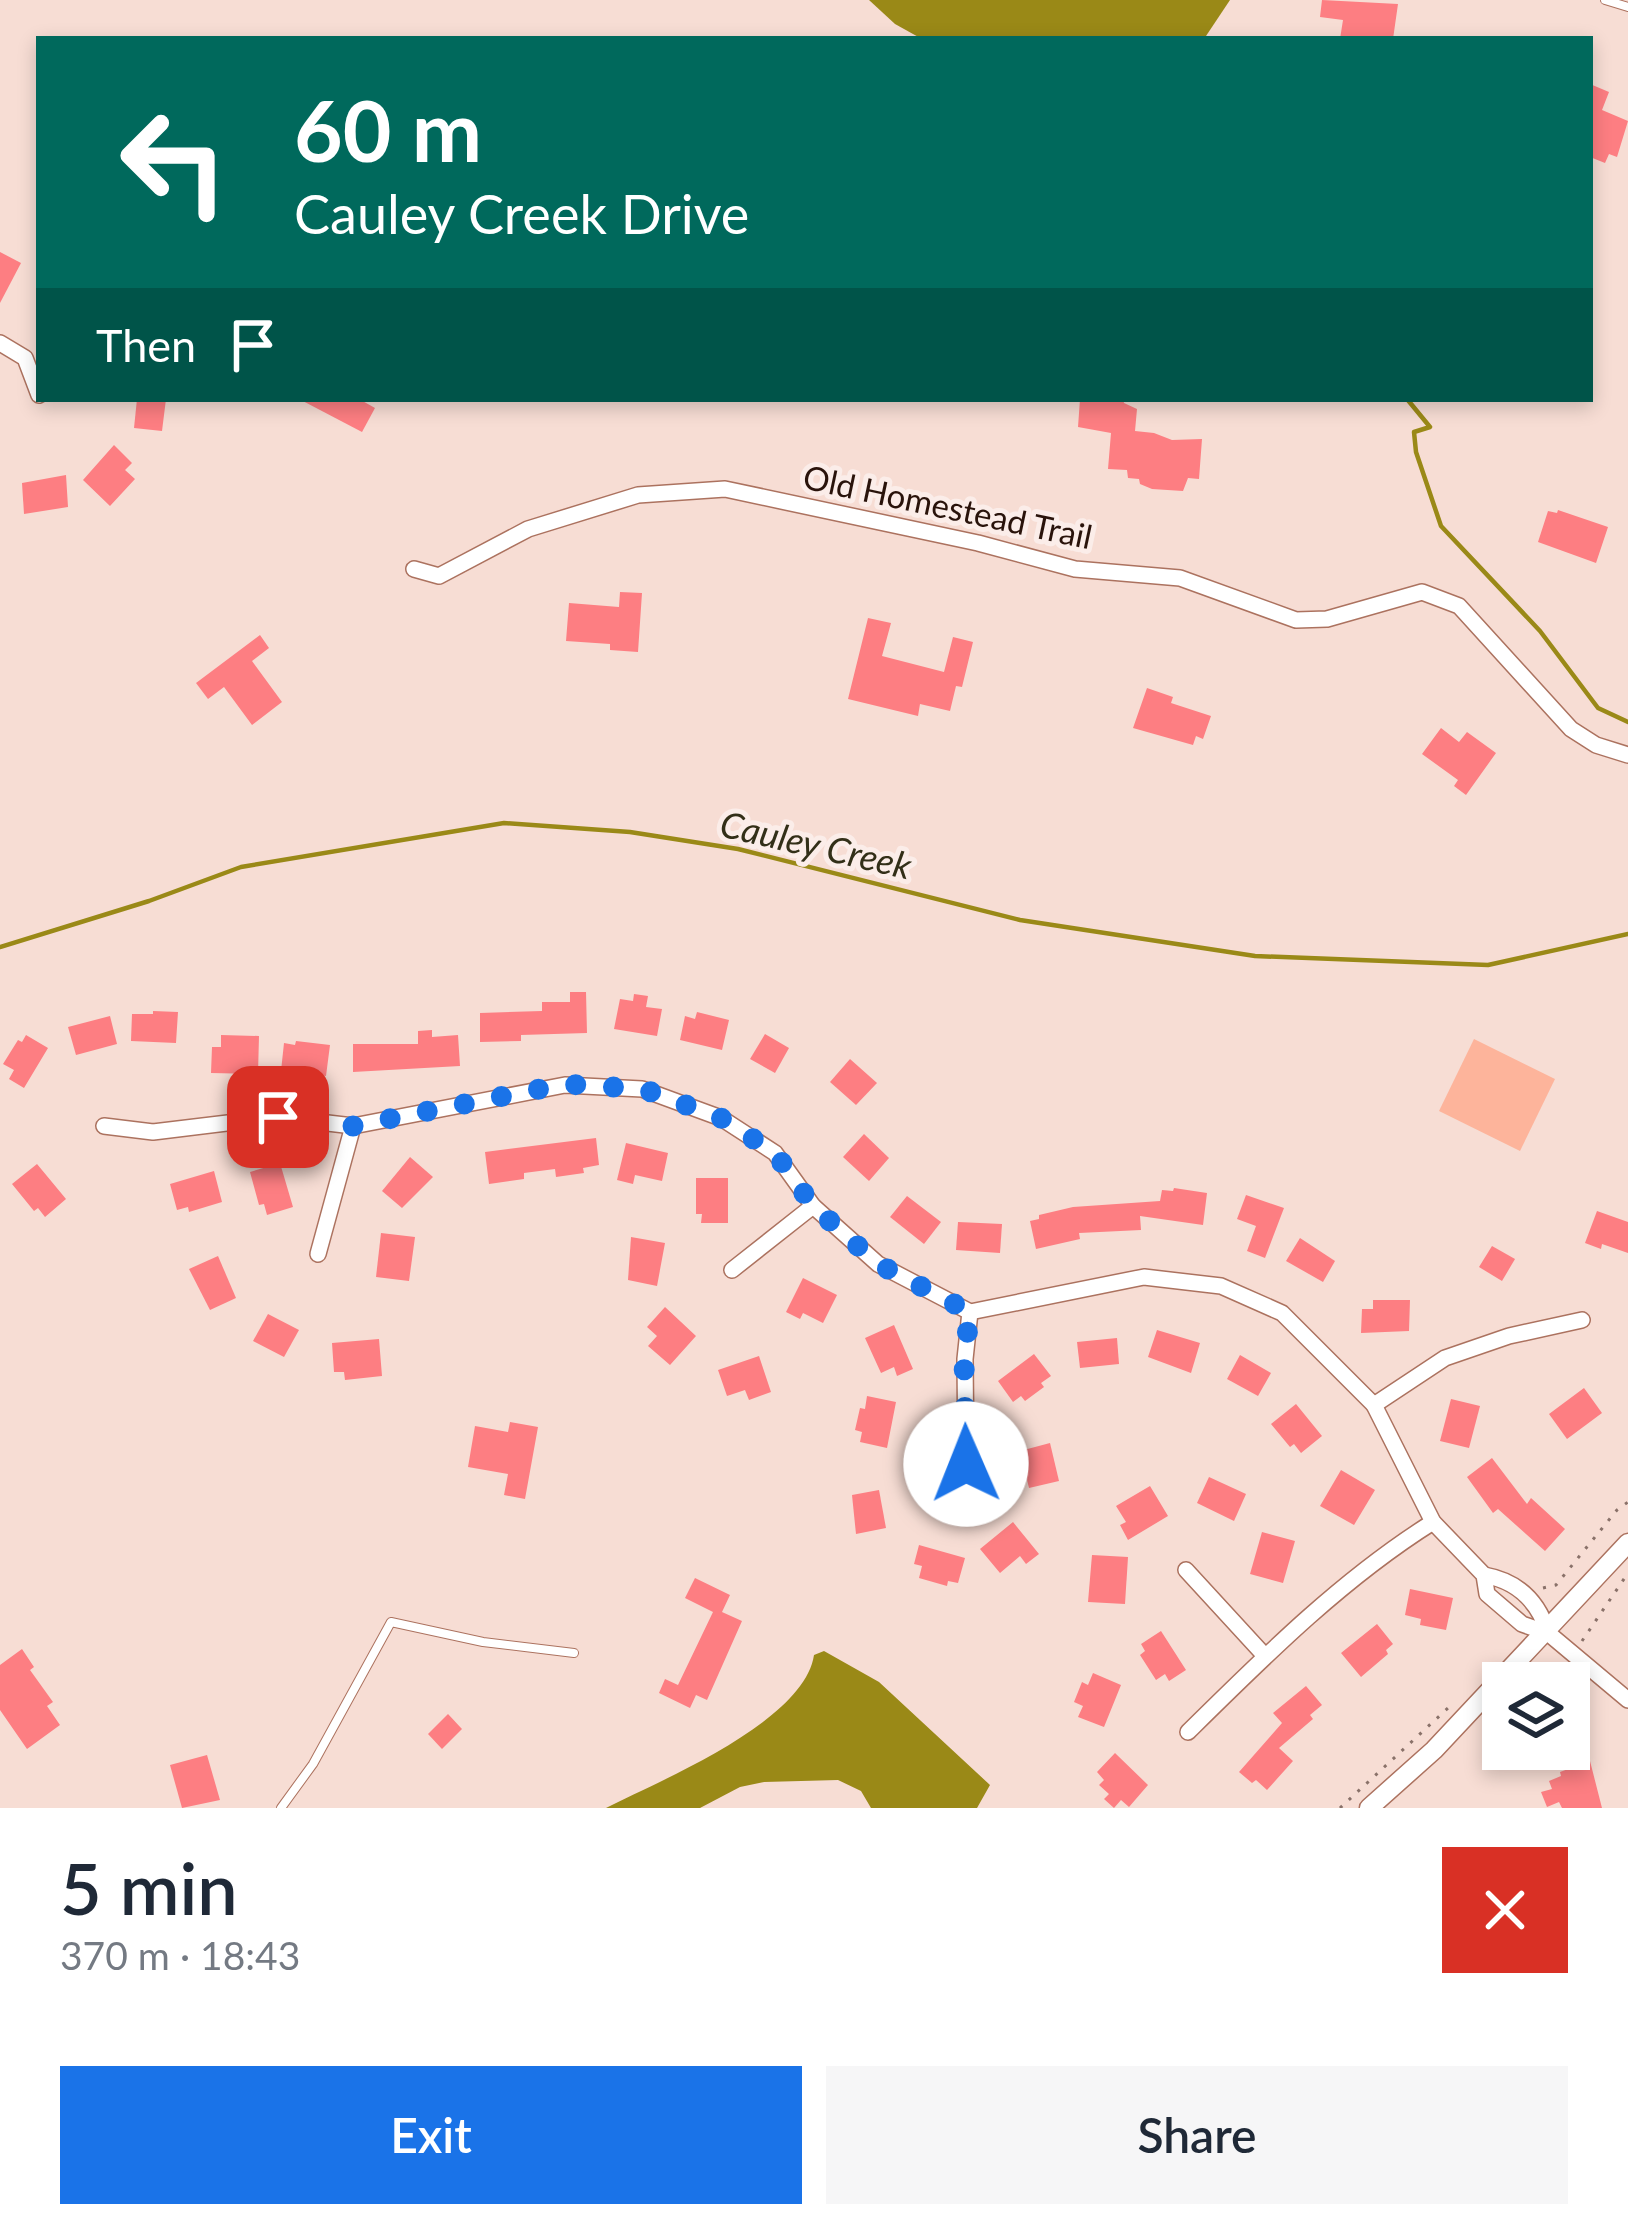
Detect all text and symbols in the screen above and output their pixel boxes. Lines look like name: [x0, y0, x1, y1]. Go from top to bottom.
text: 60 m: [294, 79, 482, 180]
icon: left: [96, 84, 252, 240]
text: Cauley Creek Drive: [294, 181, 749, 246]
icon: arrive: [220, 312, 286, 378]
text: Then: [96, 318, 196, 372]
street label: Old Homestead Trail: [800, 456, 1096, 556]
water label: Cauley Creek: [716, 801, 917, 888]
pin: [227, 1066, 329, 1168]
icon: arrive: [245, 1084, 311, 1150]
position arrow: [903, 1401, 1029, 1527]
map controls: [1482, 1662, 1590, 1770]
button: layers: [1482, 1662, 1590, 1770]
text: 5 min: [60, 1844, 238, 1930]
button: close: [1442, 1847, 1568, 1973]
text: 370 m · 18:43: [60, 1932, 300, 1978]
button: Exit: [60, 2066, 802, 2204]
button: Share: [826, 2066, 1568, 2204]

